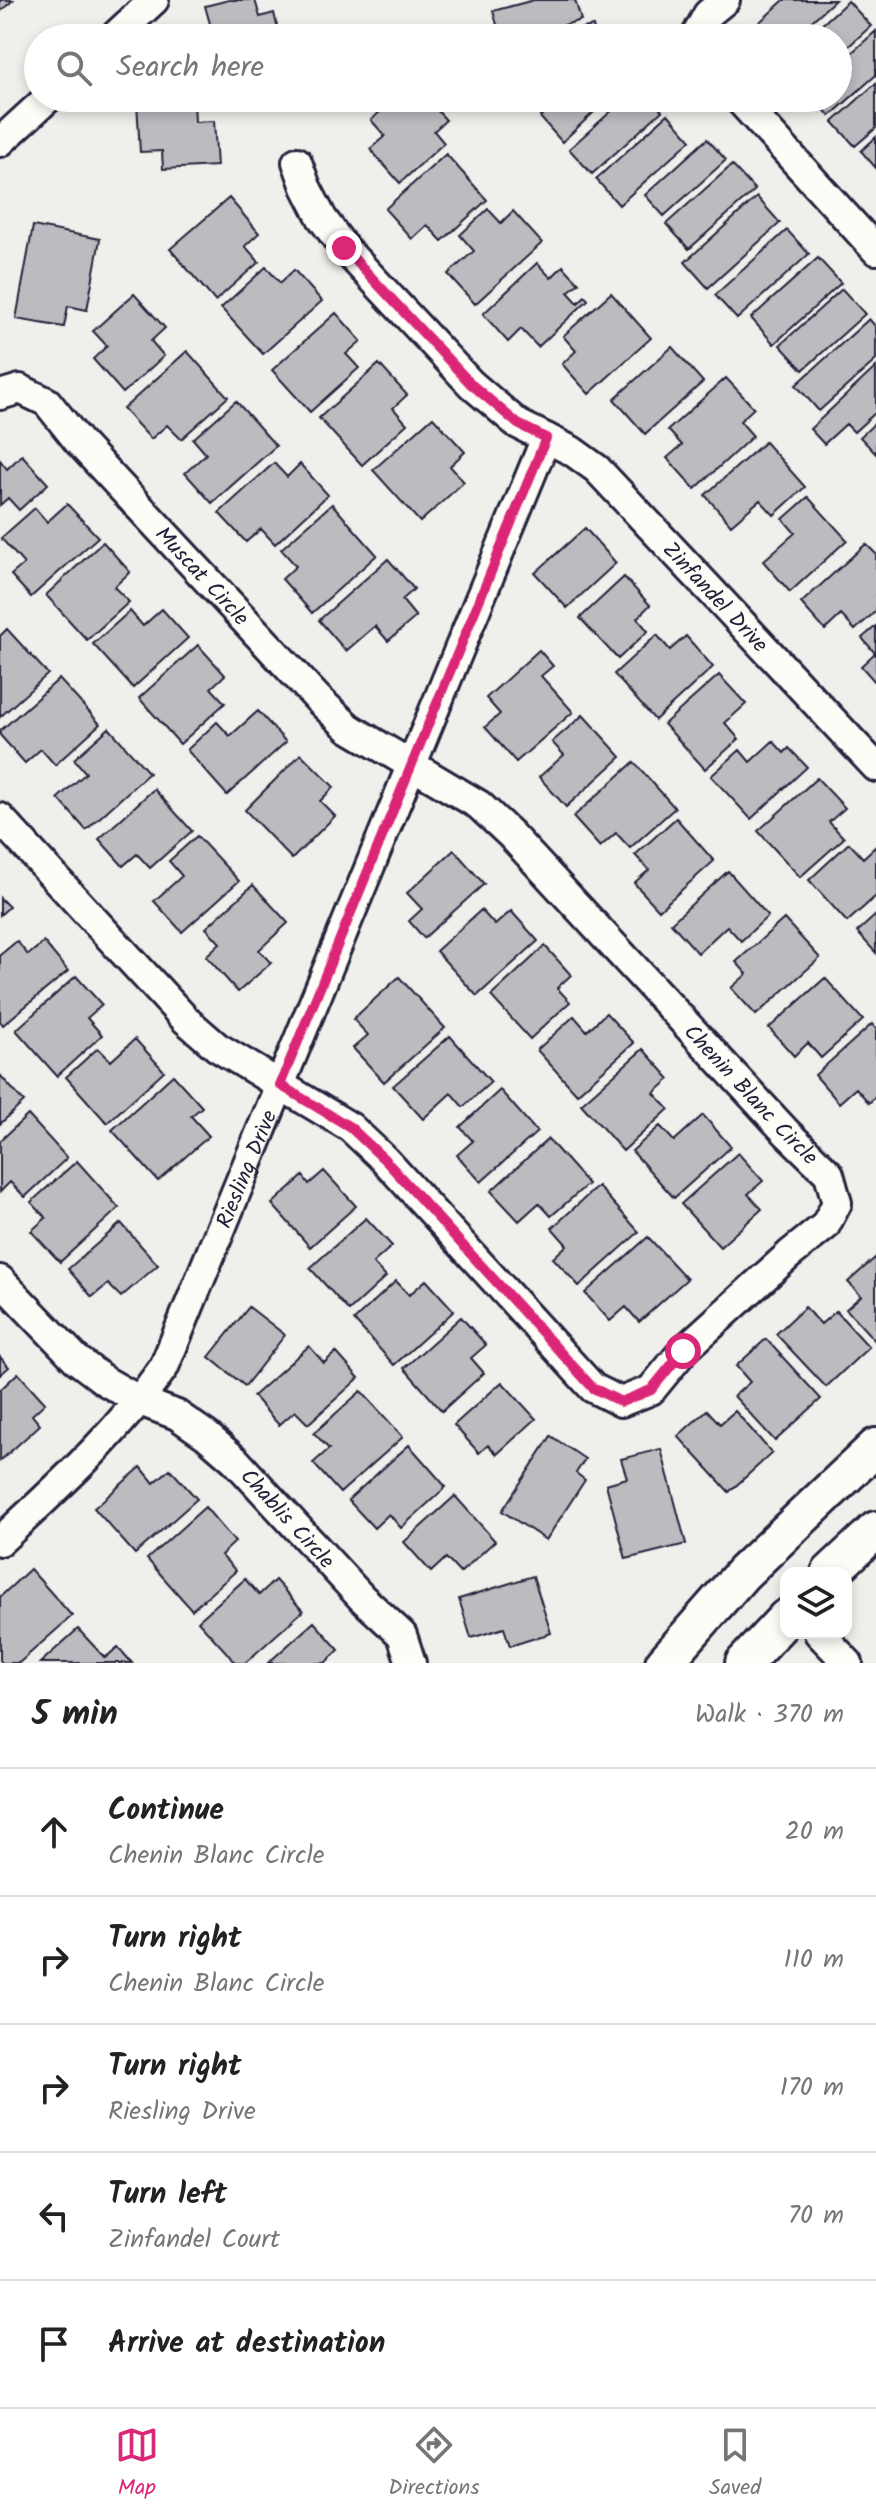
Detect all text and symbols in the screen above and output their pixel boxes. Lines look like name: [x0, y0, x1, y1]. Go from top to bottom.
search box: [24, 24, 852, 112]
text: Search here: [116, 44, 264, 92]
icon: search: [52, 46, 96, 90]
route end: [326, 230, 362, 266]
street label: Muscat Circle: [145, 519, 257, 635]
street label: Zinfandel Drive: [653, 534, 776, 662]
street label: Chenin Blanc Circle: [674, 1017, 825, 1175]
street label: Riesling Drive: [208, 1105, 288, 1234]
route start: [665, 1333, 701, 1369]
street label: Chablis Circle: [231, 1461, 342, 1578]
map controls: [780, 1567, 852, 1639]
button: layers: [780, 1567, 852, 1639]
text: 5 min: [32, 1688, 118, 1742]
text: Walk · 370 m: [695, 1694, 844, 1736]
text: Continue: [108, 1787, 224, 1835]
icon: ahead: [32, 1810, 76, 1854]
text: 20 m: [785, 1811, 844, 1853]
text: Chenin Blanc Circle: [108, 1835, 325, 1877]
text: Turn right: [108, 1915, 241, 1963]
icon: right: [32, 1938, 76, 1982]
text: 110 m: [784, 1939, 844, 1981]
text: Chenin Blanc Circle: [108, 1963, 325, 2005]
text: Turn right: [108, 2043, 241, 2091]
icon: right: [32, 2066, 76, 2110]
text: 170 m: [780, 2067, 844, 2109]
text: Riesling Drive: [108, 2091, 256, 2133]
text: Turn left: [108, 2171, 227, 2219]
icon: left: [32, 2194, 76, 2238]
text: 70 m: [788, 2195, 844, 2237]
text: Zinfandel Court: [108, 2219, 280, 2261]
text: Arrive at destination: [108, 2320, 385, 2368]
icon: arrive: [32, 2322, 76, 2366]
tab: Map: [115, 2423, 159, 2506]
tab: Directions: [388, 2423, 480, 2506]
tab: Saved: [709, 2423, 761, 2506]

